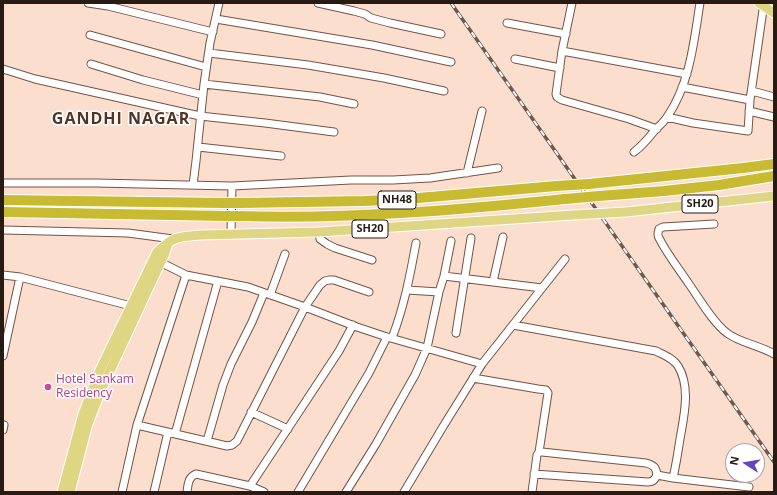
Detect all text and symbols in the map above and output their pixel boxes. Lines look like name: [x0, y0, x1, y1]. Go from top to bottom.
district label: GANDHI NAGAR: [52, 109, 190, 129]
road number: NH48: [378, 191, 416, 209]
road number: SH20: [682, 195, 718, 213]
road number: SH20: [352, 220, 388, 238]
place label: Hotel Sankam Residency: [56, 373, 134, 401]
marker: Hotel Sankam Residency: [43, 382, 53, 392]
north arrow: [725, 443, 765, 483]
text: N: [725, 455, 742, 467]

